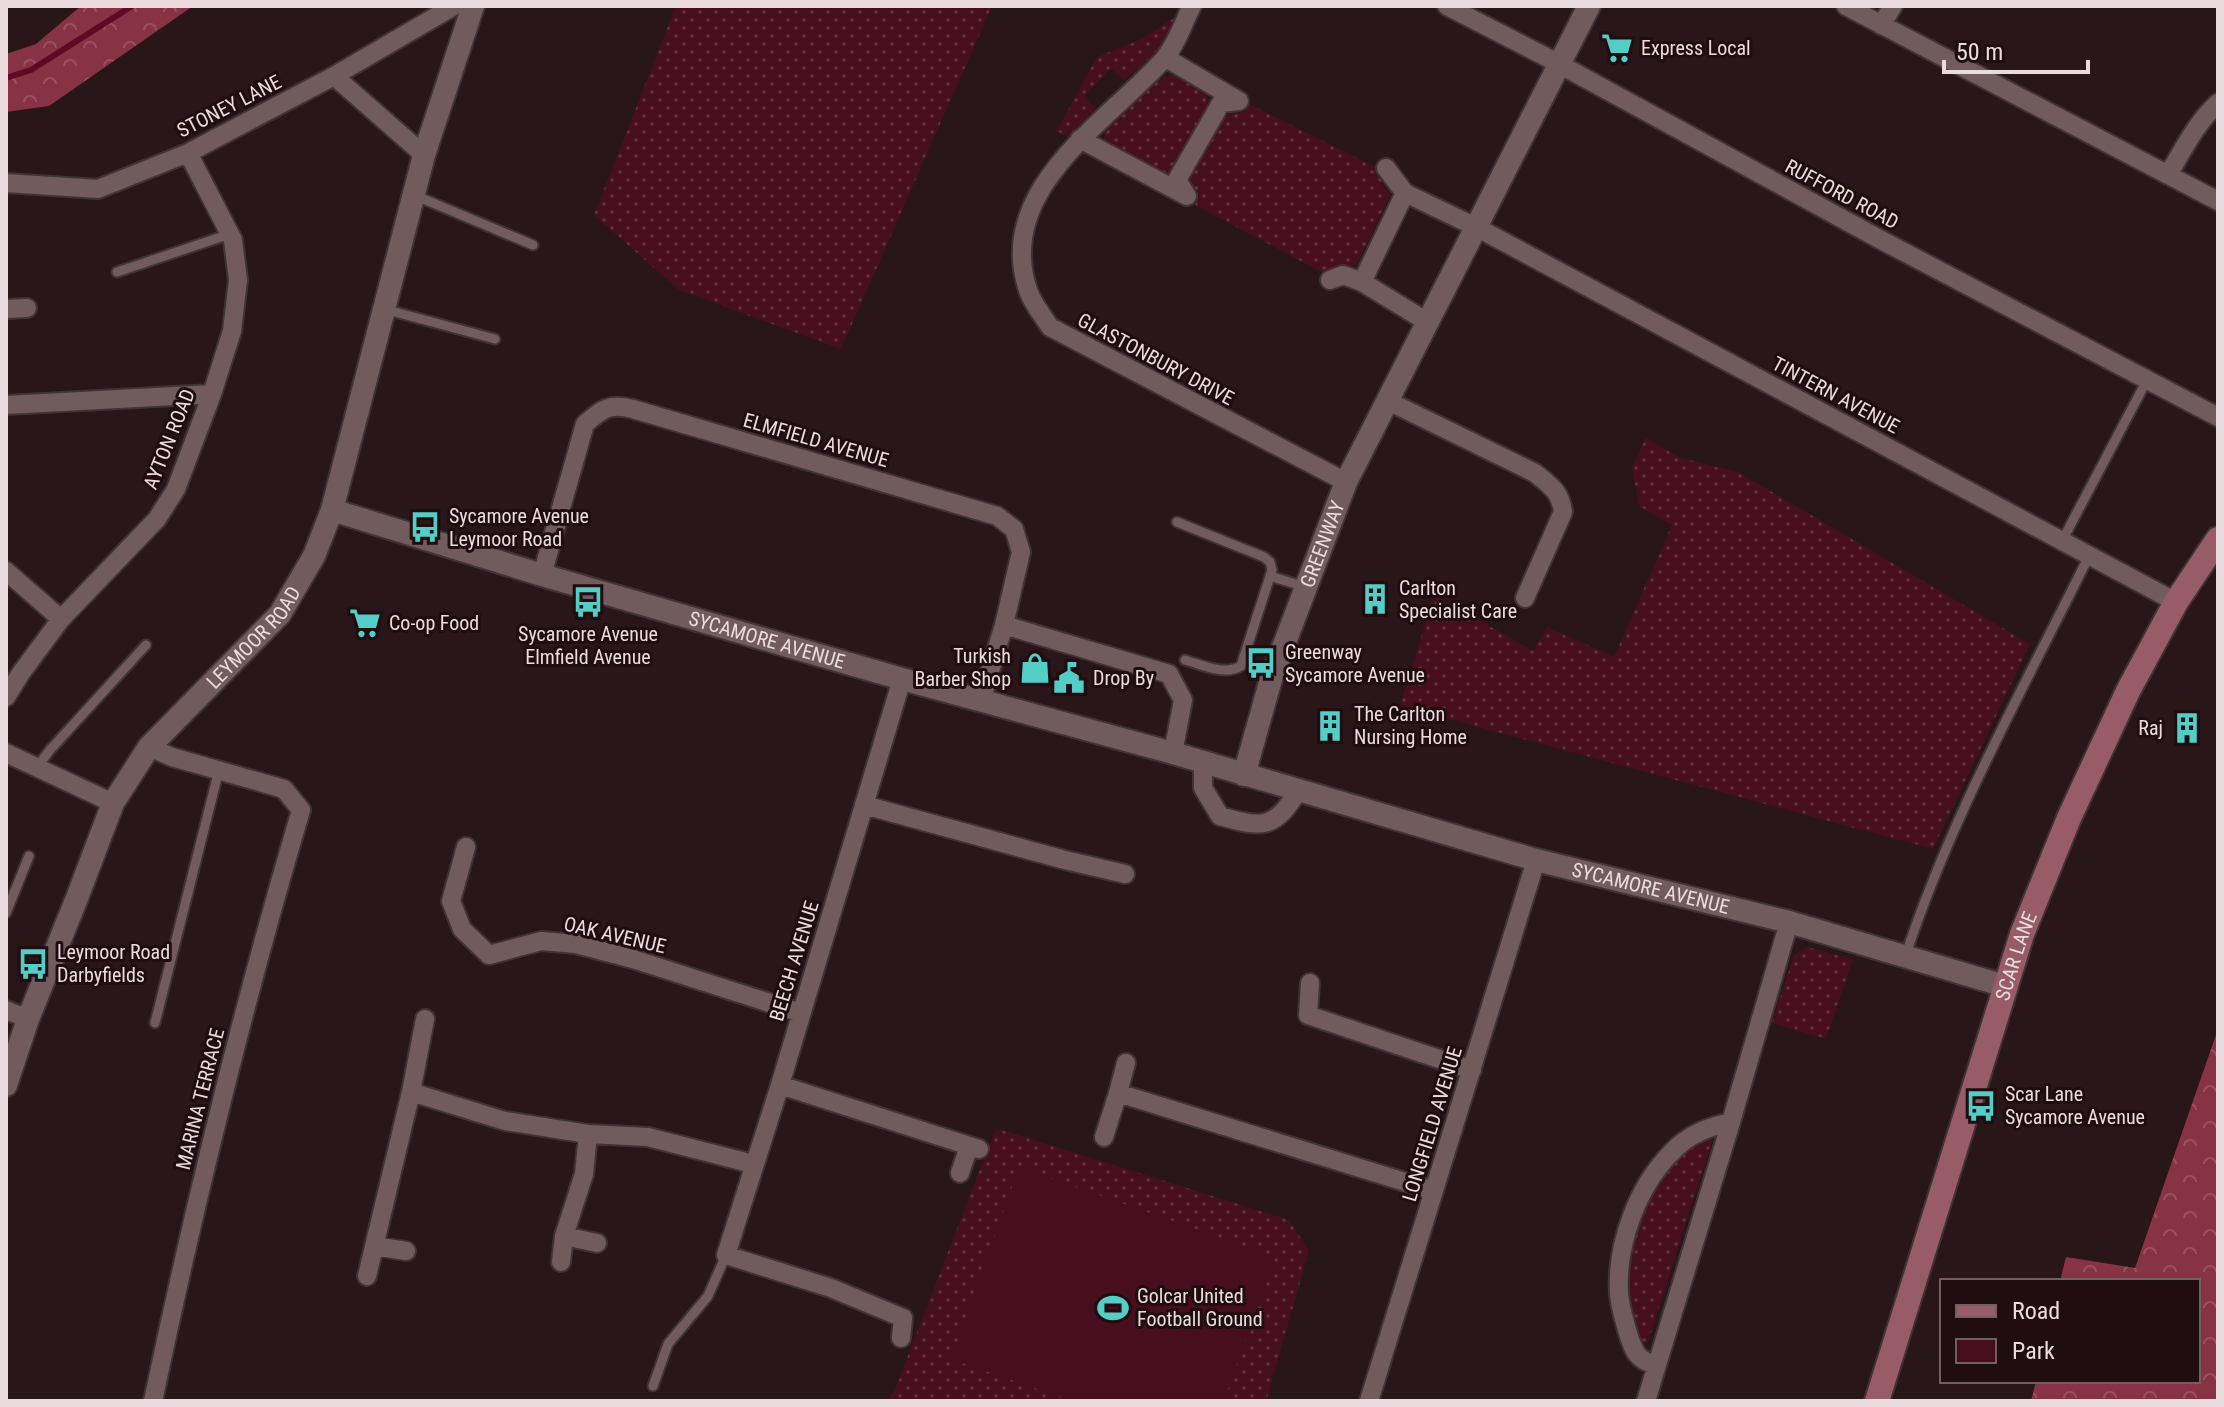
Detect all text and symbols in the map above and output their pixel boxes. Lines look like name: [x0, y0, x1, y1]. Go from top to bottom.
scale bar: [1944, 24, 2088, 74]
supermarket icon: Express Local: [1600, 31, 1634, 65]
place label: Express Local: [1641, 36, 1751, 60]
text: 50 m: [1956, 38, 2003, 66]
street label: STONEY LANE: [173, 70, 285, 142]
street label: RUFFORD ROAD: [1781, 154, 1903, 234]
street label: GLASTONBURY DRIVE: [1074, 308, 1238, 410]
street label: TINTERN AVENUE: [1768, 351, 1904, 439]
street label: AYTON ROAD: [138, 385, 200, 493]
street label: ELMFIELD AVENUE: [741, 408, 891, 472]
street label: GREENWAY: [1295, 497, 1350, 591]
place label: Sycamore Avenue Leymoor Road: [449, 504, 589, 551]
bus stop icon: Sycamore Avenue Leymoor Road: [408, 510, 442, 544]
place label: Carlton Specialist Care: [1399, 576, 1517, 623]
street label: LEYMOOR ROAD: [201, 582, 305, 694]
building icon: Carlton Specialist Care: [1358, 582, 1392, 616]
bus stop icon: Sycamore Avenue Elmfield Avenue: [571, 585, 605, 619]
supermarket icon: Co-op Food: [348, 606, 382, 640]
street label: SYCAMORE AVENUE: [686, 606, 848, 674]
place label: Co-op Food: [389, 611, 479, 635]
place label: Sycamore Avenue Elmfield Avenue: [518, 622, 658, 669]
place label: Greenway Sycamore Avenue: [1285, 640, 1425, 687]
place label: Turkish Barber Shop: [915, 644, 1011, 691]
bus stop icon: Greenway Sycamore Avenue: [1244, 646, 1278, 680]
shop icon: Turkish Barber Shop: [1018, 651, 1052, 685]
public building icon: Drop By: [1052, 661, 1086, 695]
place label: Drop By: [1093, 666, 1154, 690]
place label: The Carlton Nursing Home: [1354, 702, 1467, 749]
building icon: The Carlton Nursing Home: [1313, 709, 1347, 743]
building icon: Raj: [2170, 711, 2204, 745]
place label: Raj: [2138, 716, 2163, 740]
street label: SYCAMORE AVENUE: [1570, 857, 1732, 919]
street label: BEECH AVENUE: [764, 898, 824, 1024]
street label: SCAR LANE: [1990, 908, 2042, 1003]
street label: OAK AVENUE: [562, 912, 669, 958]
place label: Leymoor Road Darbyfields: [57, 940, 170, 987]
bus stop icon: Leymoor Road Darbyfields: [16, 947, 50, 981]
street label: MARINA TERRACE: [171, 1026, 229, 1172]
street label: LONGFIELD AVENUE: [1397, 1044, 1467, 1204]
place label: Scar Lane Sycamore Avenue: [2005, 1082, 2145, 1129]
bus stop icon: Scar Lane Sycamore Avenue: [1964, 1089, 1998, 1123]
legend: [1940, 1279, 2200, 1383]
place label: Golcar United Football Ground: [1137, 1284, 1263, 1331]
sports icon: Golcar United Football Ground: [1096, 1291, 1130, 1325]
text: Road: [2012, 1297, 2060, 1325]
text: Park: [2012, 1337, 2055, 1365]

